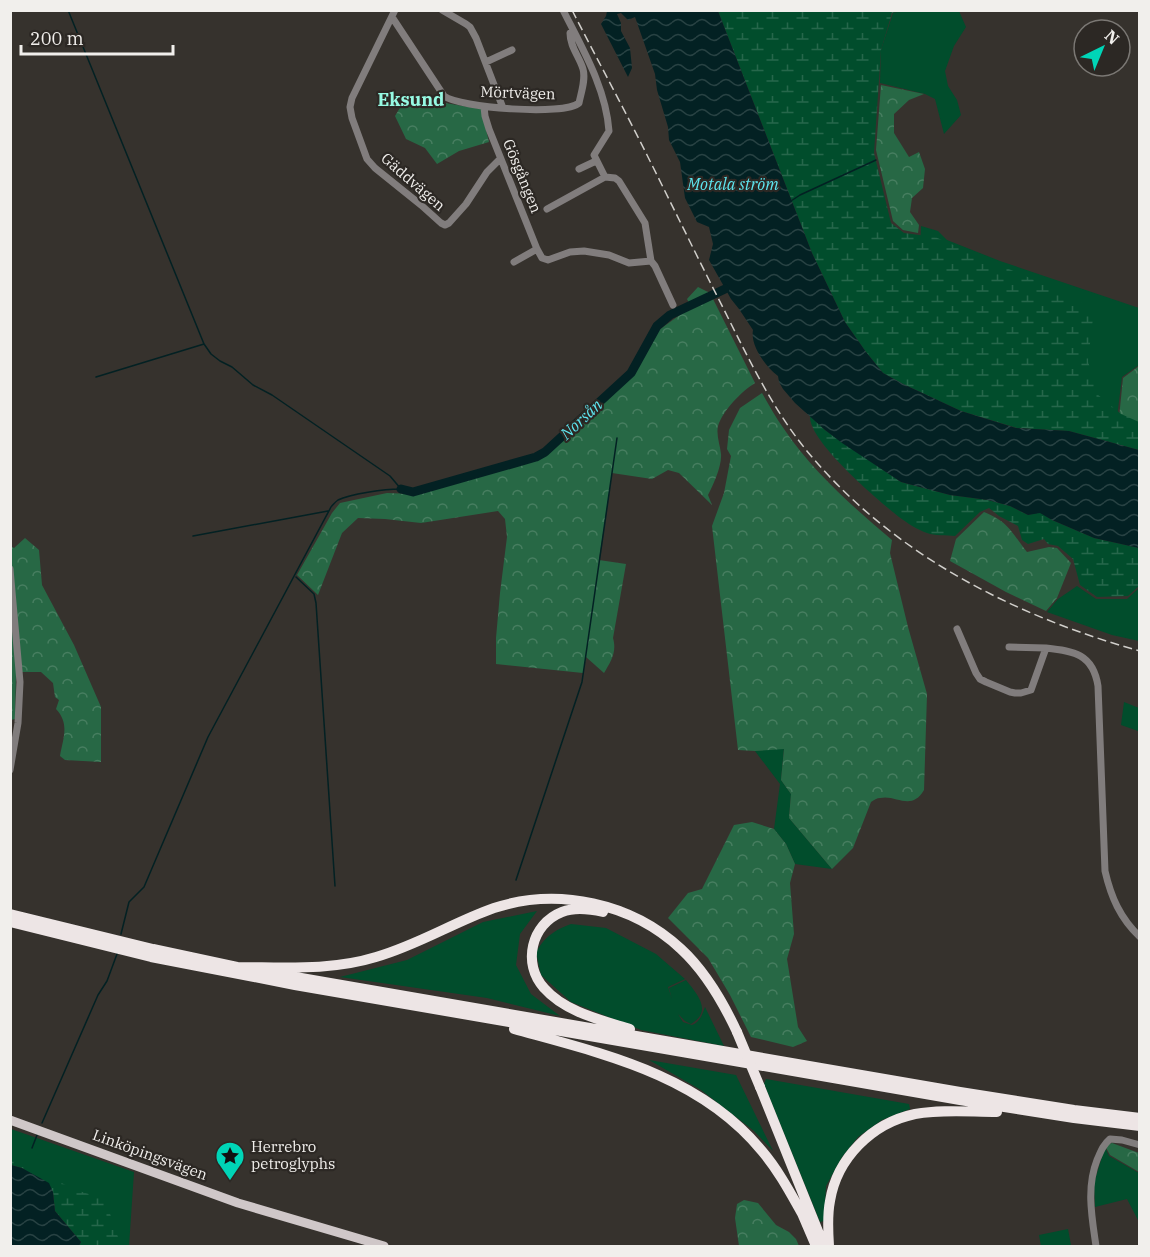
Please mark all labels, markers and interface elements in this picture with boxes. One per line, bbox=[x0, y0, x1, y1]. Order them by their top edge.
scale bar bbox=[21, 18, 172, 56]
north arrow bbox=[1072, 18, 1132, 78]
text: N bbox=[1101, 25, 1124, 49]
text: 200 m bbox=[30, 27, 84, 50]
street label: Mörtvägen bbox=[480, 82, 556, 103]
district label: Eksund bbox=[378, 88, 444, 111]
street label: Gösgången bbox=[499, 136, 546, 216]
street label: Gäddvägen bbox=[377, 149, 450, 215]
water label: Motala ström bbox=[686, 174, 779, 194]
water label: Norsån bbox=[555, 395, 606, 444]
street label: Linköpingsvägen bbox=[90, 1125, 211, 1184]
place label: Herrebro petroglyphs bbox=[251, 1137, 335, 1173]
place icon: Herrebro petroglyphs bbox=[214, 1140, 246, 1182]

